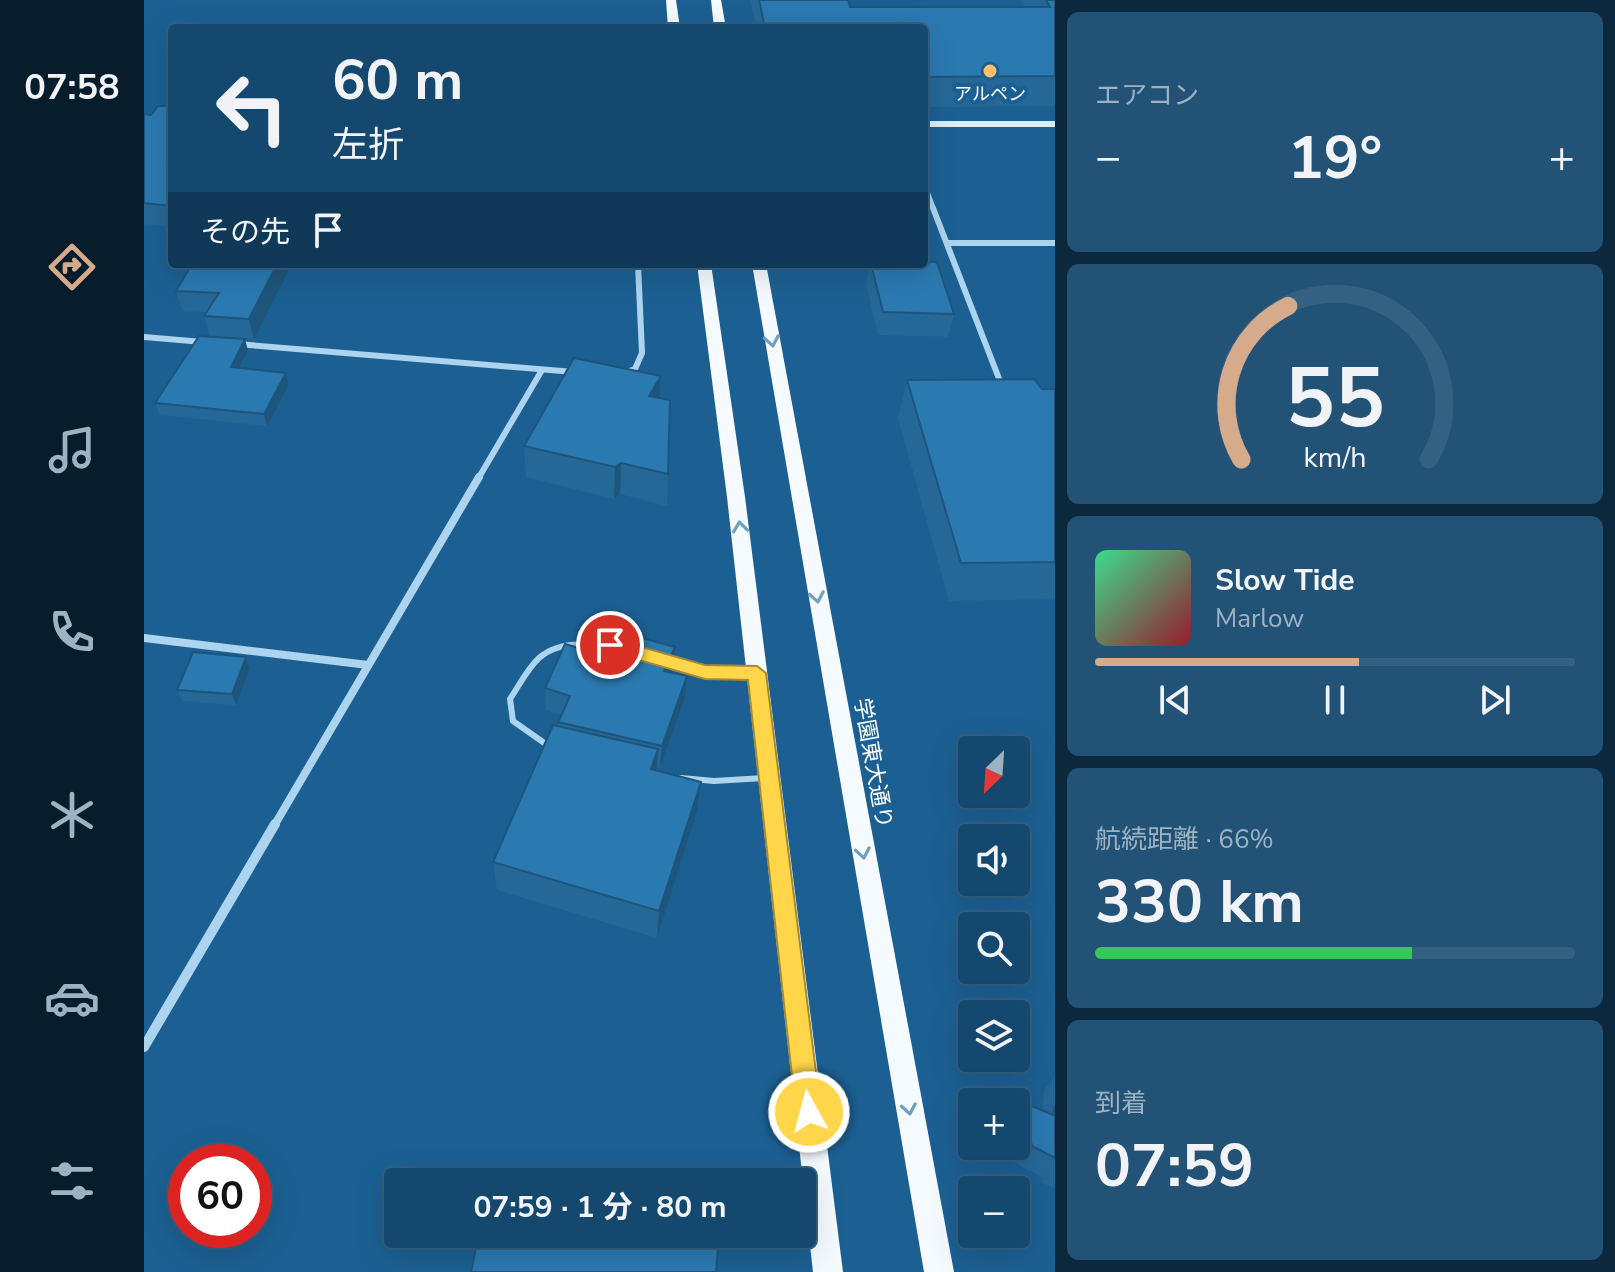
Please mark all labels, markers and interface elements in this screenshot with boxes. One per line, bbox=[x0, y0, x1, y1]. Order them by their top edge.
text: 60 m bbox=[332, 42, 463, 119]
icon: left bbox=[200, 56, 304, 160]
marker: アルペン bbox=[981, 62, 999, 80]
text: 07:58 bbox=[24, 63, 120, 112]
text: エアコン bbox=[1095, 78, 1199, 113]
place label: アルペン bbox=[954, 82, 1026, 106]
text: 19° bbox=[1288, 117, 1382, 199]
text: 左折 bbox=[332, 121, 404, 170]
text: − bbox=[1095, 128, 1121, 188]
text: + bbox=[1549, 128, 1575, 188]
icon: arrive bbox=[306, 208, 350, 252]
text: その先 bbox=[200, 212, 290, 253]
icon: directions bbox=[44, 239, 100, 295]
one-way arrow bbox=[763, 334, 780, 348]
text: 55 bbox=[1285, 342, 1385, 455]
icon: music bbox=[44, 422, 100, 478]
text: km/h bbox=[1304, 438, 1366, 477]
one-way arrow bbox=[731, 520, 748, 533]
text: Slow Tide bbox=[1215, 560, 1355, 601]
one-way arrow bbox=[808, 590, 825, 604]
text: Marlow bbox=[1215, 601, 1304, 636]
icon: phone bbox=[44, 604, 100, 660]
pin bbox=[576, 611, 644, 679]
icon: arrive bbox=[588, 623, 632, 667]
icon: previous bbox=[1153, 678, 1197, 722]
icon: pause bbox=[1313, 678, 1357, 722]
icon: next bbox=[1473, 678, 1517, 722]
street label: 学園東大通り bbox=[847, 696, 899, 831]
north arrow bbox=[958, 736, 1030, 808]
map controls bbox=[958, 736, 1030, 1248]
icon: climate bbox=[44, 787, 100, 843]
text: 航続距離 · 66% bbox=[1095, 822, 1274, 857]
button: sound bbox=[958, 824, 1030, 896]
one-way arrow bbox=[854, 846, 871, 860]
text: 330 km bbox=[1095, 861, 1304, 943]
button: search bbox=[958, 912, 1030, 984]
icon: car bbox=[44, 970, 100, 1026]
button: layers bbox=[958, 1000, 1030, 1072]
position arrow bbox=[767, 1070, 851, 1154]
text: 到着 bbox=[1095, 1086, 1147, 1121]
button: + bbox=[958, 1088, 1030, 1160]
one-way arrow bbox=[900, 1102, 917, 1115]
text: 07:59 bbox=[1095, 1125, 1254, 1207]
speed limit sign: 60 bbox=[168, 1144, 272, 1248]
icon: filters bbox=[44, 1153, 100, 1209]
button: − bbox=[958, 1176, 1030, 1248]
text: 07:59 · 1 分 · 80 m bbox=[473, 1187, 727, 1228]

